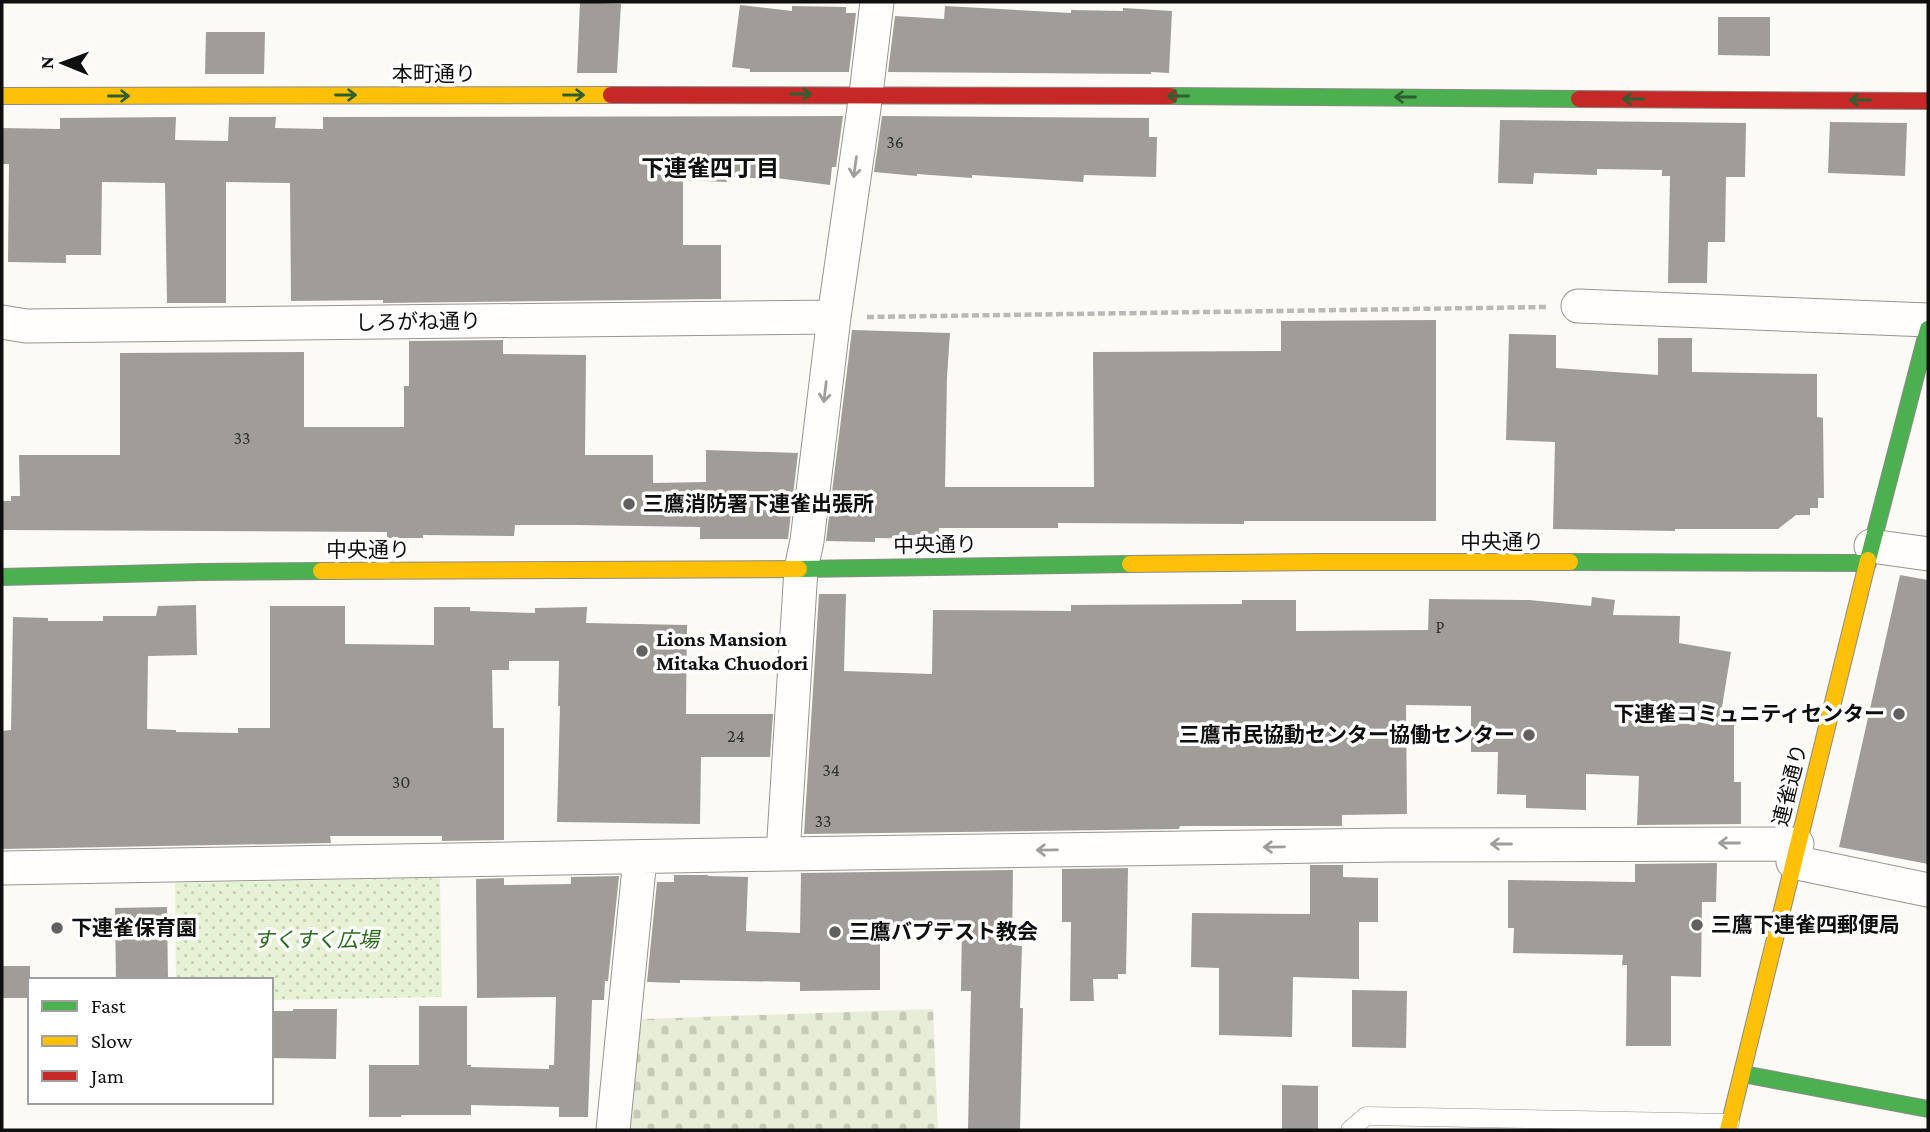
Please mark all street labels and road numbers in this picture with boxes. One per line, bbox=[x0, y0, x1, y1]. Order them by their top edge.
street label: 本町通り bbox=[392, 62, 476, 86]
street label: しろがね通り bbox=[355, 309, 481, 335]
street label: 中央通り bbox=[1460, 530, 1544, 554]
street label: 中央通り bbox=[893, 532, 977, 558]
street label: 中央通り bbox=[326, 538, 410, 562]
street label: 連雀通り bbox=[1768, 741, 1812, 829]

